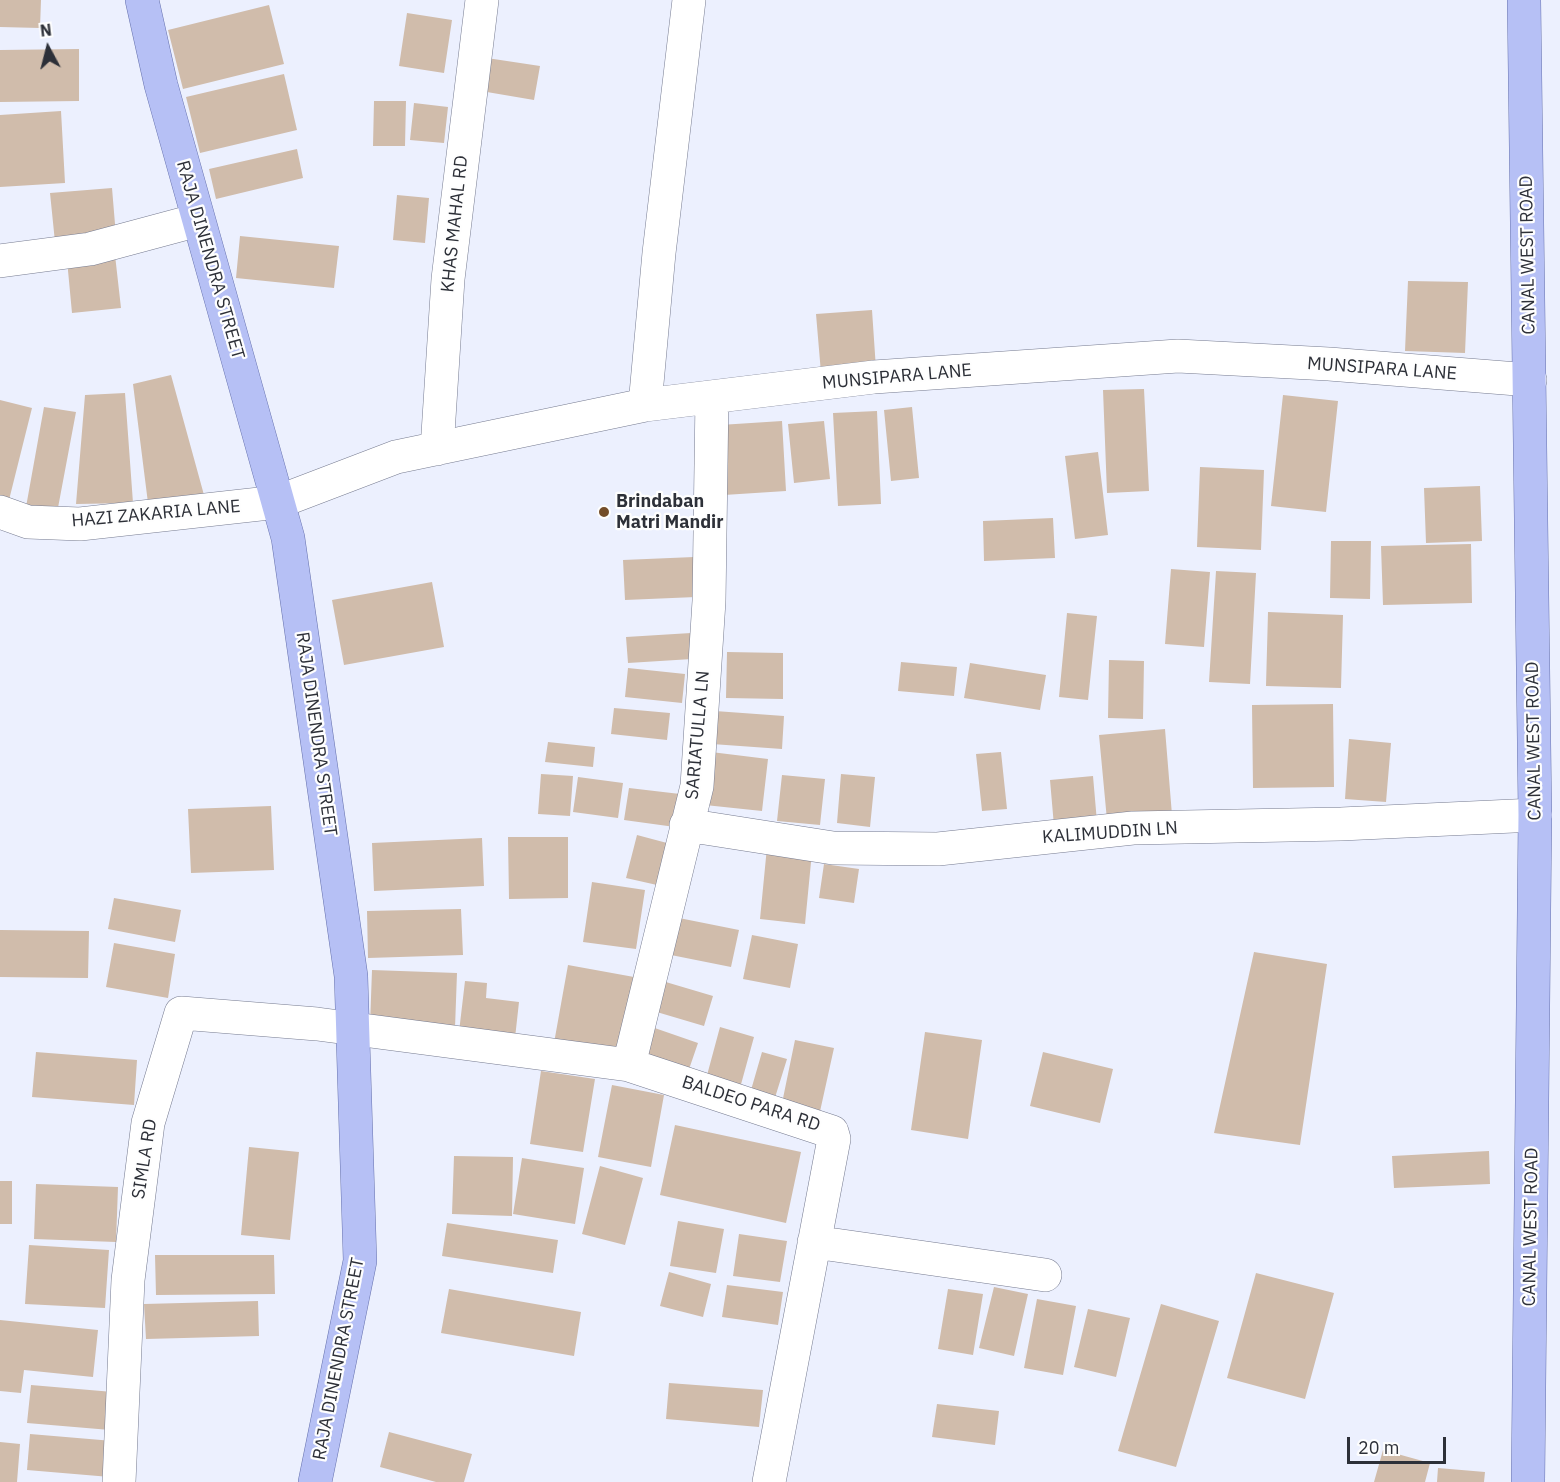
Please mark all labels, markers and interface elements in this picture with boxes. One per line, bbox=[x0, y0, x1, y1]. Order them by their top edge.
north arrow bbox=[18, 18, 78, 78]
text: N bbox=[39, 20, 53, 41]
street label: KHAS MAHAL RD bbox=[437, 154, 473, 294]
street label: RAJA DINENDRA STREET bbox=[171, 158, 249, 362]
street label: CANAL WEST ROAD bbox=[1516, 175, 1540, 335]
street label: MUNSIPARA LANE bbox=[1306, 353, 1458, 385]
street label: MUNSIPARA LANE bbox=[821, 360, 973, 394]
place label: Brindaban Matri Mandir bbox=[616, 491, 724, 534]
street label: HAZI ZAKARIA LANE bbox=[71, 496, 241, 532]
marker: Brindaban Matri Mandir bbox=[597, 505, 611, 519]
street label: RAJA DINENDRA STREET bbox=[291, 631, 341, 837]
street label: CANAL WEST ROAD bbox=[1522, 661, 1546, 821]
street label: SARIATULLA LN bbox=[682, 670, 714, 800]
street label: KALIMUDDIN LN bbox=[1041, 817, 1179, 849]
street label: BALDEO PARA RD bbox=[679, 1071, 823, 1137]
street label: SIMLA RD bbox=[128, 1117, 162, 1201]
street label: CANAL WEST ROAD bbox=[1519, 1147, 1543, 1307]
street label: RAJA DINENDRA STREET bbox=[309, 1256, 369, 1462]
scale bar bbox=[1350, 1425, 1449, 1463]
text: 20 m bbox=[1358, 1436, 1400, 1459]

